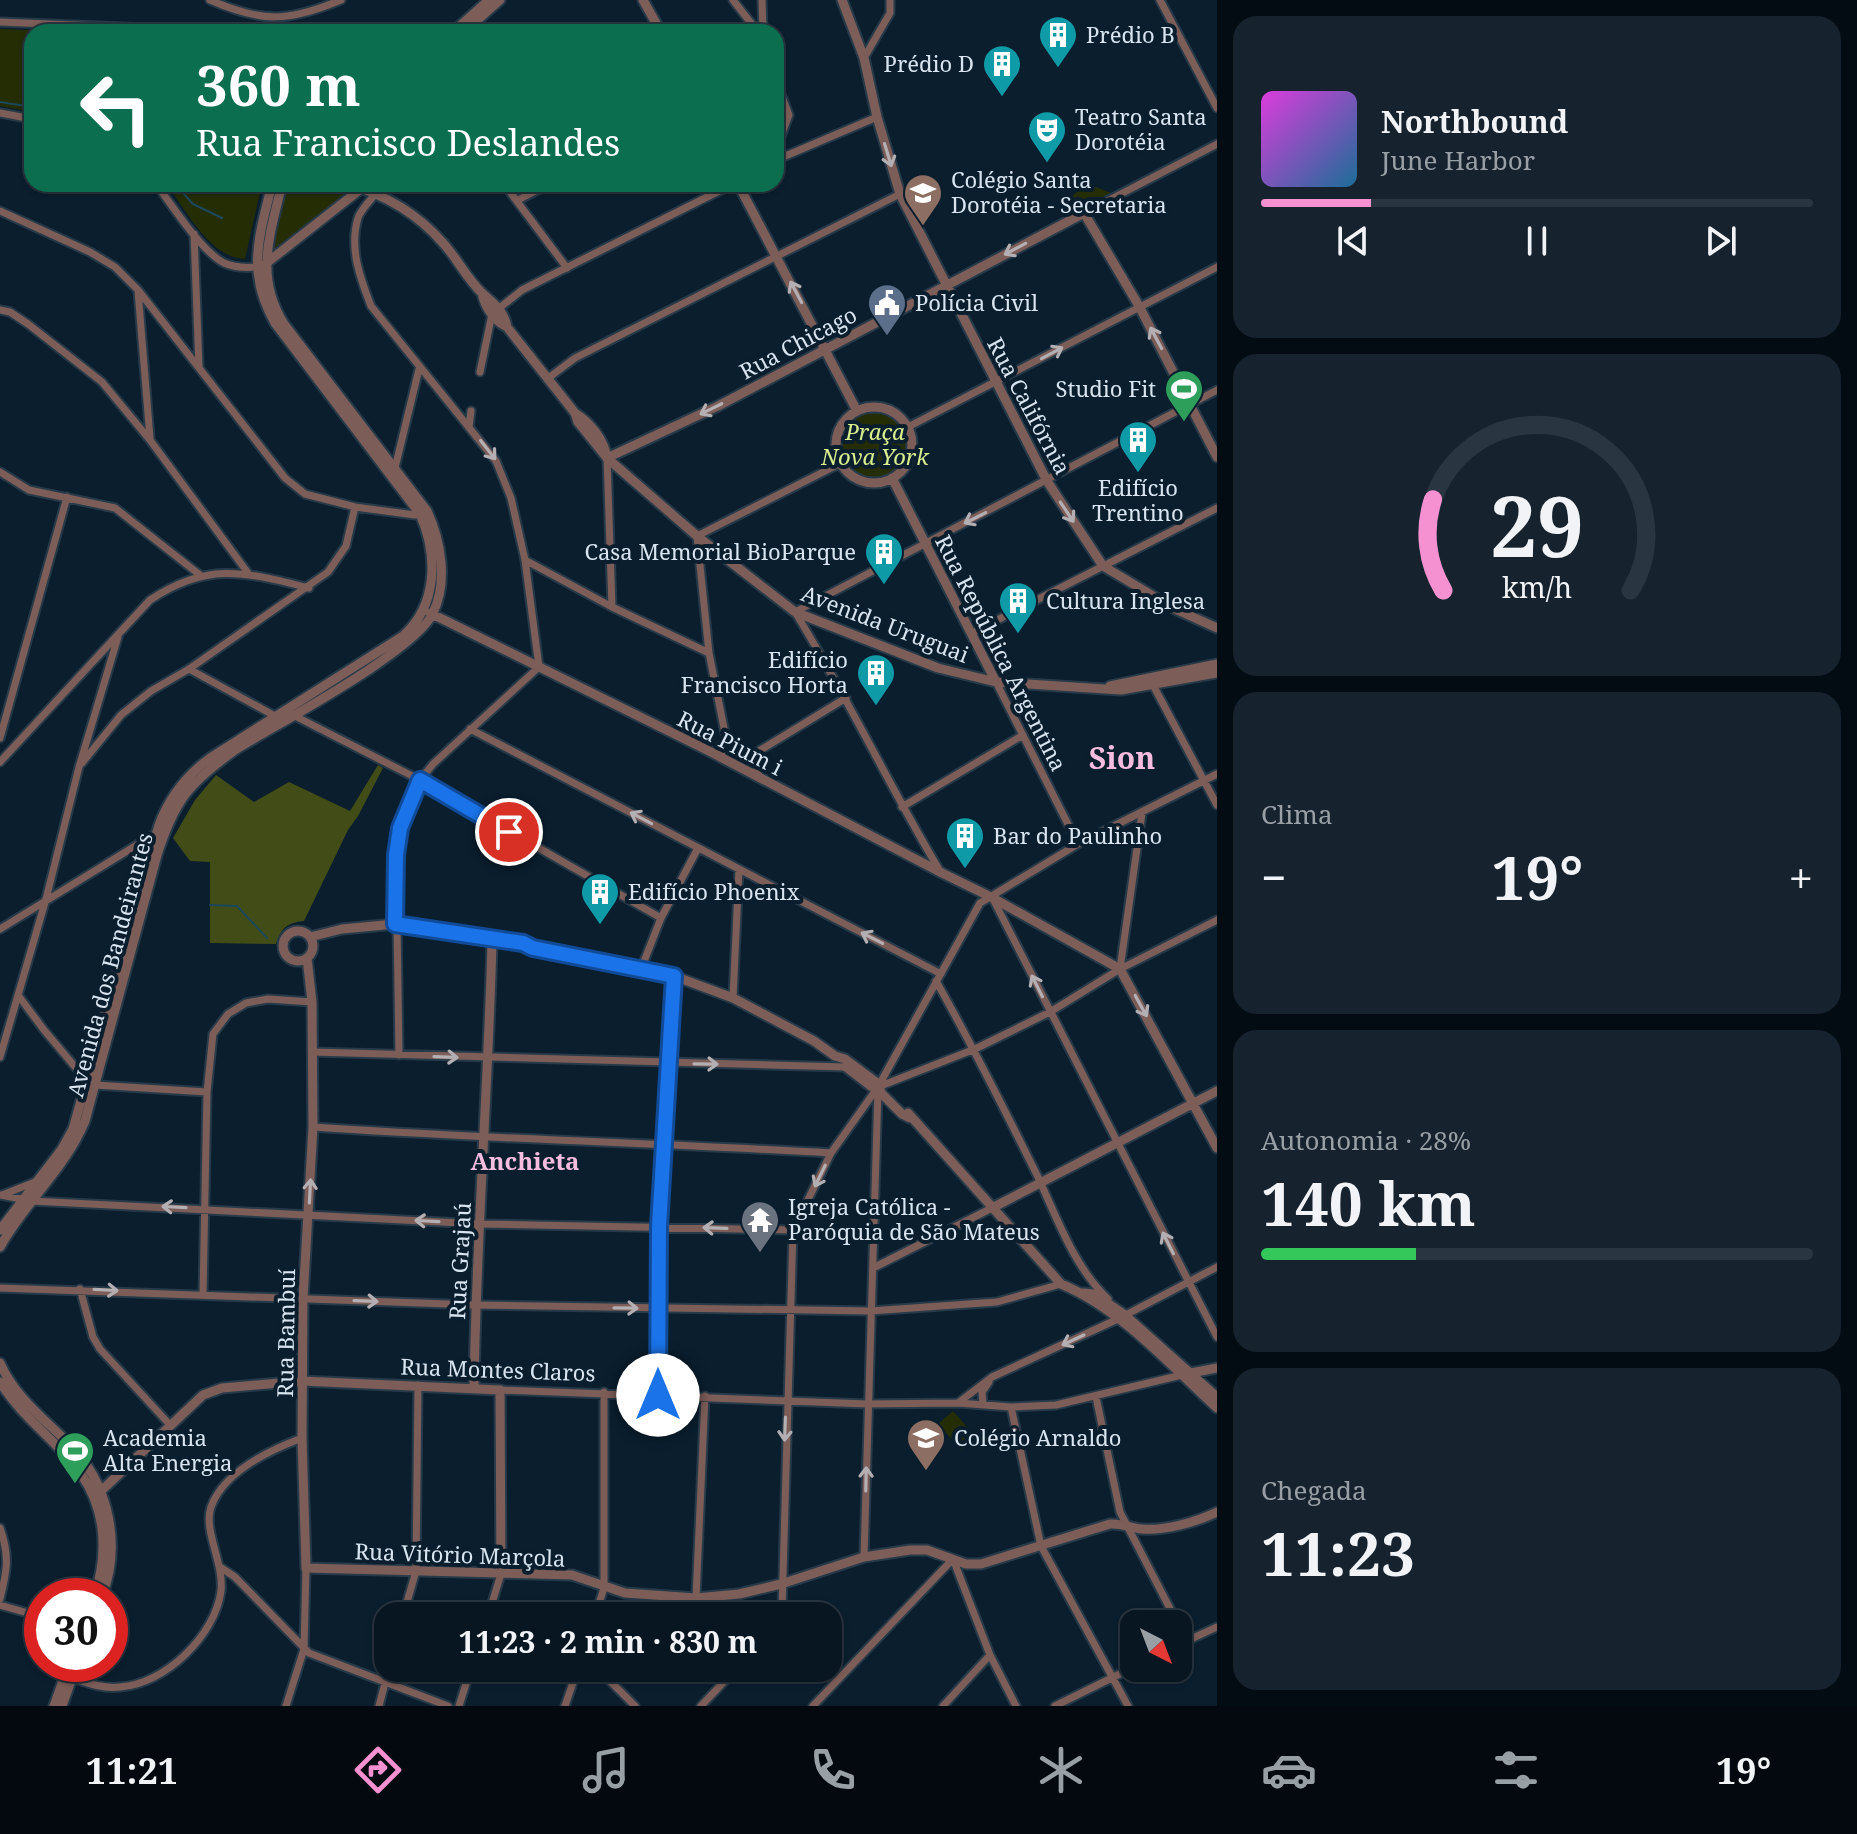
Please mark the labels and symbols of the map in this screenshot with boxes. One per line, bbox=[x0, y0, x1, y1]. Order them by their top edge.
building icon: Prédio B bbox=[1037, 14, 1079, 69]
place label: Prédio B bbox=[1086, 19, 1175, 49]
building icon: Prédio D bbox=[981, 43, 1023, 98]
place label: Prédio D bbox=[884, 48, 974, 78]
place label: Teatro Santa Dorotéia bbox=[1075, 101, 1207, 156]
theatre icon: Teatro Santa Dorotéia bbox=[1026, 109, 1068, 164]
one-way arrow bbox=[882, 142, 896, 167]
place label: Colégio Santa Dorotéia - Secretaria bbox=[951, 164, 1167, 219]
school or university icon: Colégio Santa Dorotéia - Secretaria bbox=[902, 172, 944, 227]
one-way arrow bbox=[1003, 241, 1027, 257]
one-way arrow bbox=[788, 280, 804, 304]
public building icon: Polícia Civil bbox=[866, 282, 908, 337]
place label: Polícia Civil bbox=[915, 287, 1038, 317]
street label: Rua Chicago bbox=[734, 299, 861, 386]
one-way arrow bbox=[1147, 326, 1163, 350]
street label: Rua Califórnia bbox=[981, 332, 1079, 479]
one-way arrow bbox=[1040, 344, 1063, 360]
sports icon: Studio Fit bbox=[1163, 368, 1205, 423]
place label: Studio Fit bbox=[1056, 373, 1156, 403]
one-way arrow bbox=[699, 402, 723, 417]
park label: Praça Nova York bbox=[820, 416, 930, 471]
building icon: Edifício Trentino bbox=[1117, 419, 1159, 474]
one-way arrow bbox=[479, 439, 496, 460]
place label: Edifício Trentino bbox=[1092, 472, 1184, 527]
one-way arrow bbox=[1059, 500, 1075, 523]
one-way arrow bbox=[963, 511, 987, 527]
street label: Rua República Argentina bbox=[929, 529, 1075, 776]
building icon: Casa Memorial BioParque bbox=[863, 531, 905, 586]
place label: Casa Memorial BioParque bbox=[584, 536, 856, 566]
street label: Avenida Uruguai bbox=[797, 577, 973, 669]
building icon: Cultura Inglesa bbox=[997, 580, 1039, 635]
place label: Cultura Inglesa bbox=[1046, 585, 1205, 615]
place label: Edifício Francisco Horta bbox=[681, 644, 848, 699]
building icon: Edifício Francisco Horta bbox=[855, 652, 897, 707]
street label: Rua Pium i bbox=[673, 703, 788, 781]
district label: Sion bbox=[1089, 737, 1155, 778]
pin bbox=[475, 798, 543, 866]
one-way arrow bbox=[630, 810, 654, 826]
building icon: Bar do Paulinho bbox=[944, 815, 986, 870]
place label: Bar do Paulinho bbox=[993, 820, 1162, 850]
street label: Avenida dos Bandeirantes bbox=[59, 829, 159, 1100]
building icon: Edifício Phoenix bbox=[579, 871, 621, 926]
place label: Edifício Phoenix bbox=[628, 876, 800, 906]
one-way arrow bbox=[861, 929, 884, 945]
one-way arrow bbox=[1028, 975, 1044, 999]
one-way arrow bbox=[1133, 994, 1149, 1017]
one-way arrow bbox=[432, 1049, 459, 1064]
one-way arrow bbox=[692, 1057, 719, 1072]
district label: Anchieta bbox=[470, 1144, 580, 1177]
one-way arrow bbox=[812, 1163, 827, 1187]
one-way arrow bbox=[302, 1178, 317, 1205]
place label: Igreja Católica - Paróquia de São Mateus bbox=[788, 1191, 1040, 1246]
one-way arrow bbox=[161, 1199, 188, 1214]
temple icon: Igreja Católica - Paróquia de São Mateus bbox=[739, 1199, 781, 1254]
street label: Rua Grajaú bbox=[441, 1201, 477, 1320]
one-way arrow bbox=[414, 1214, 441, 1229]
one-way arrow bbox=[702, 1221, 729, 1236]
one-way arrow bbox=[1159, 1231, 1175, 1255]
street label: Rua Bambuí bbox=[269, 1268, 301, 1398]
one-way arrow bbox=[92, 1283, 119, 1298]
one-way arrow bbox=[352, 1293, 379, 1308]
one-way arrow bbox=[612, 1300, 639, 1316]
one-way arrow bbox=[1061, 1333, 1085, 1348]
street label: Rua Montes Claros bbox=[400, 1351, 596, 1387]
position arrow bbox=[616, 1353, 700, 1437]
one-way arrow bbox=[778, 1415, 793, 1442]
school or university icon: Colégio Arnaldo bbox=[905, 1417, 947, 1472]
place label: Academia Alta Energia bbox=[103, 1422, 232, 1477]
place label: Colégio Arnaldo bbox=[954, 1422, 1122, 1452]
sports icon: Academia Alta Energia bbox=[54, 1430, 96, 1485]
one-way arrow bbox=[858, 1466, 873, 1493]
street label: Rua Vitório Marçola bbox=[354, 1535, 566, 1573]
speed limit sign: 30 bbox=[24, 1578, 128, 1682]
north arrow bbox=[1120, 1610, 1192, 1682]

